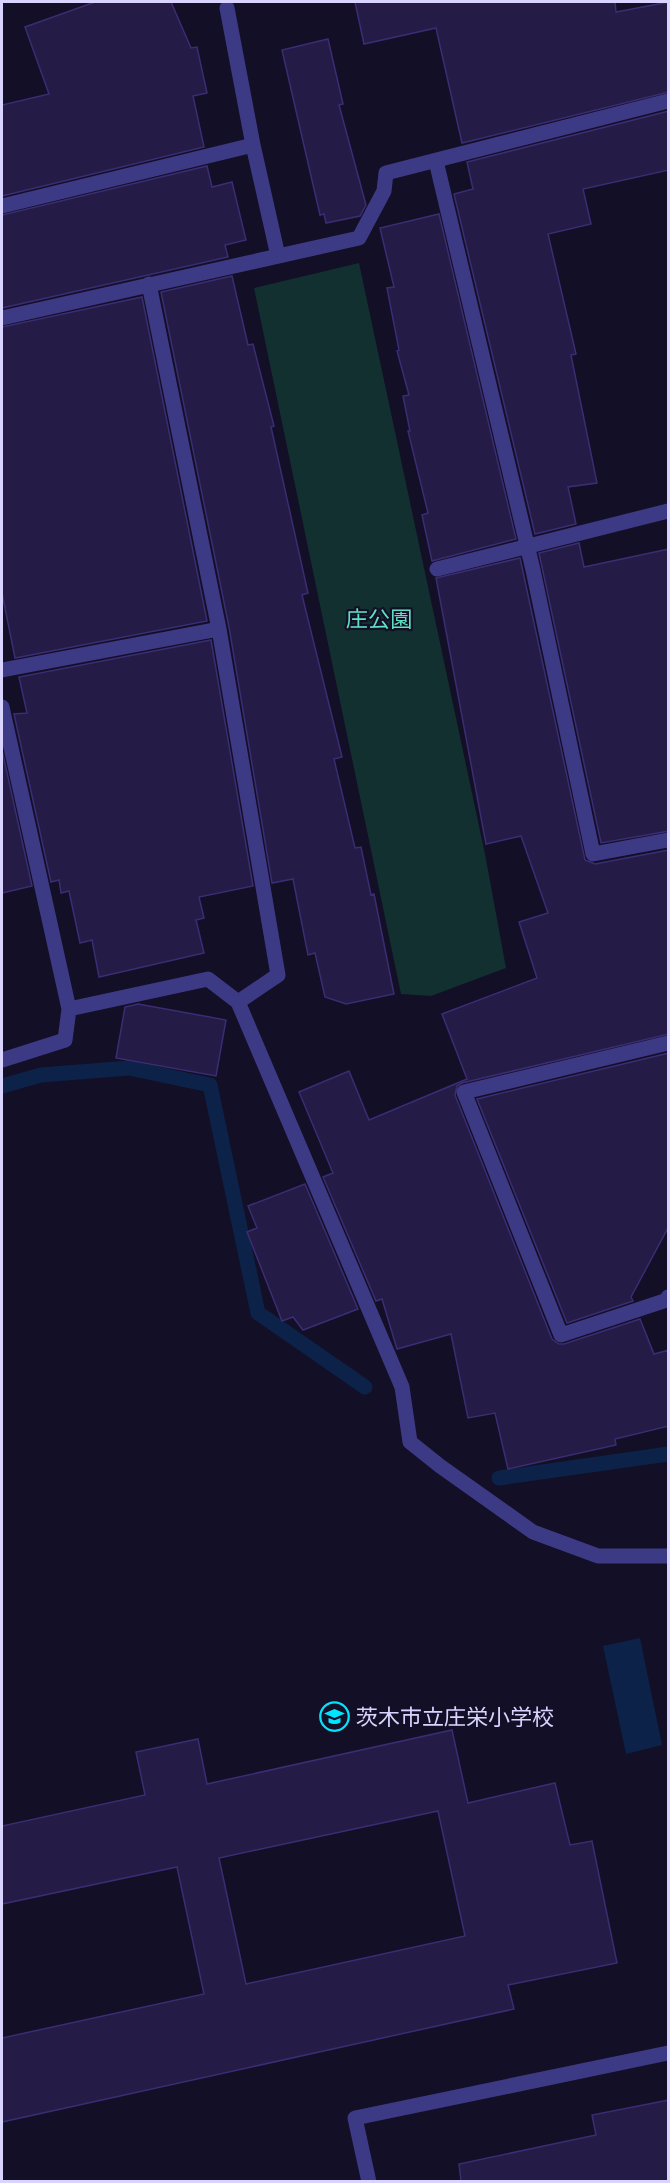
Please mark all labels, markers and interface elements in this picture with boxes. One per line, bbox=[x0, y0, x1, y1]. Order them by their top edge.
park label: 庄公園 bbox=[346, 605, 412, 633]
school or university icon: 茨木市立庄栄小学校 bbox=[319, 1701, 351, 1733]
place label: 茨木市立庄栄小学校 bbox=[356, 1703, 554, 1731]

